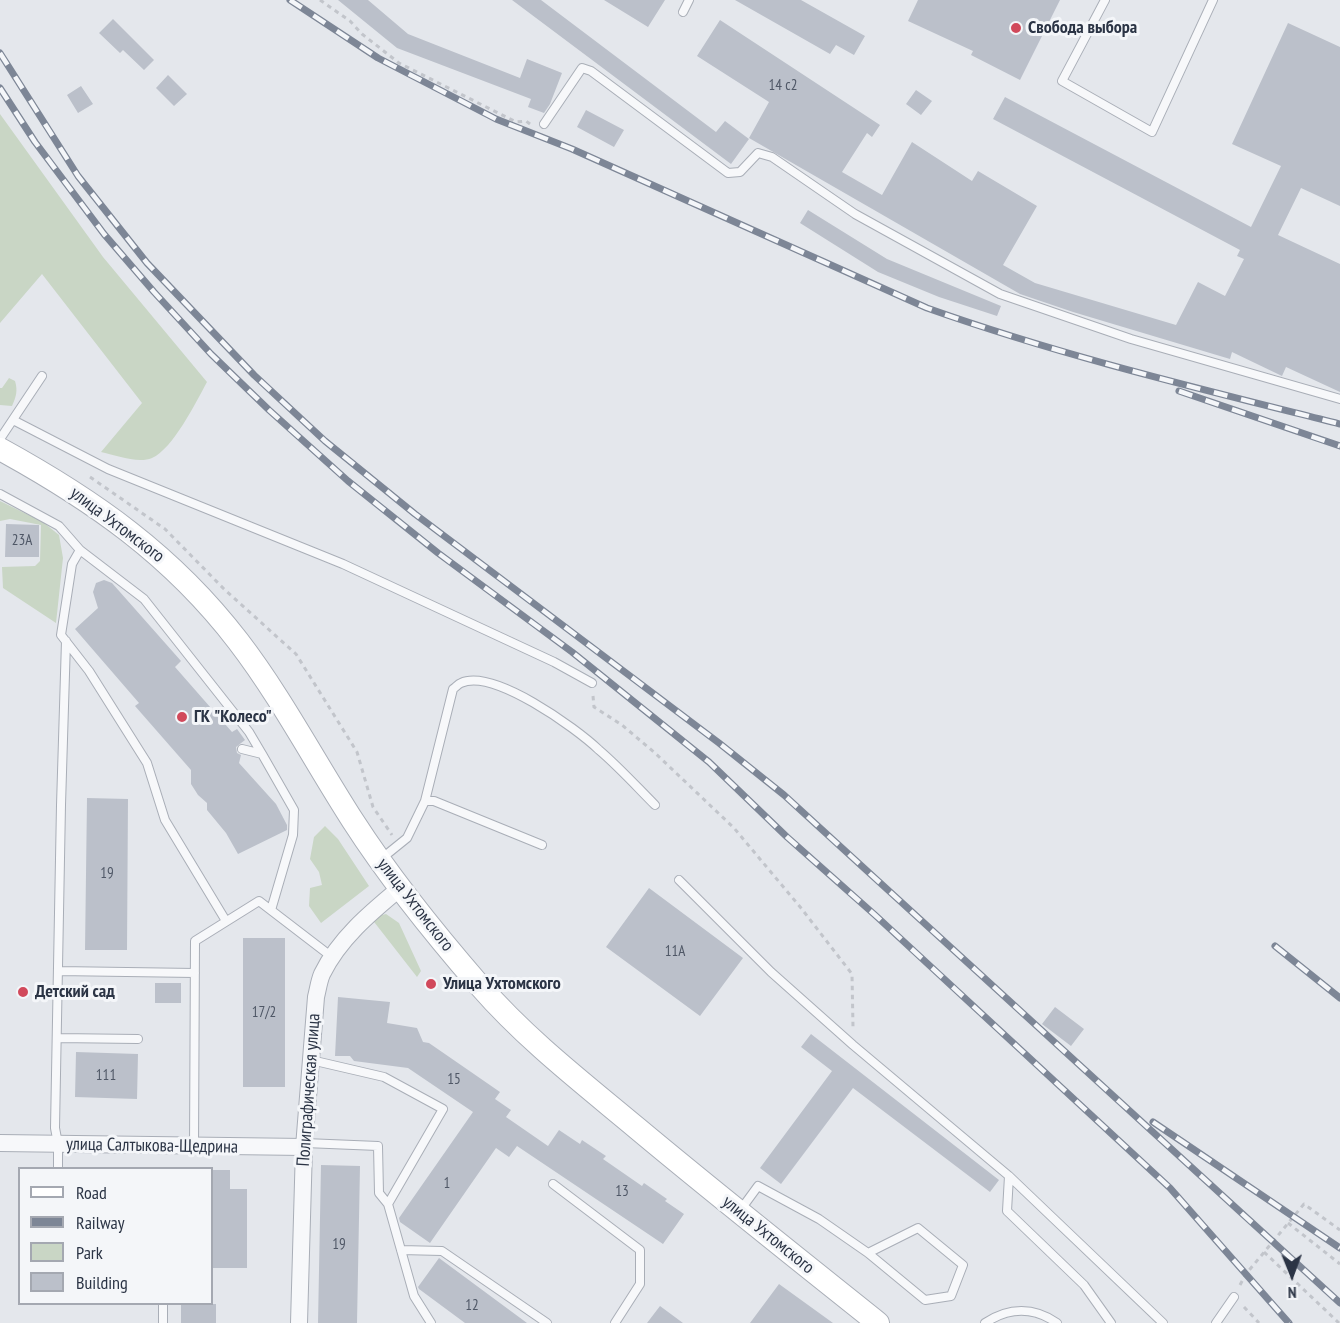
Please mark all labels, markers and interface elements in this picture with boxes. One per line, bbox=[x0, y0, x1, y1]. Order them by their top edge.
place label: Свобода выбора bbox=[1028, 17, 1137, 39]
marker: Свобода выбора bbox=[1009, 21, 1023, 35]
house number: 14 с2 bbox=[769, 77, 797, 95]
street label: улица Ухтомского bbox=[66, 483, 168, 567]
house number: 23А bbox=[12, 532, 32, 550]
place label: ГК "Колесо" bbox=[194, 706, 272, 728]
marker: ГК "Колесо" bbox=[175, 710, 189, 724]
street label: улица Ухтомского bbox=[372, 854, 458, 956]
house number: 19 bbox=[100, 865, 114, 883]
house number: 11А bbox=[665, 943, 685, 961]
place label: Улица Ухтомского bbox=[443, 973, 561, 995]
marker: Улица Ухтомского bbox=[424, 977, 438, 991]
place label: Детский сад bbox=[35, 981, 115, 1003]
marker: Детский сад bbox=[16, 985, 30, 999]
house number: 17/2 bbox=[252, 1004, 276, 1022]
street label: Полиграфическая улица bbox=[293, 1013, 325, 1167]
house number: 111 bbox=[96, 1067, 116, 1085]
house number: 15 bbox=[447, 1071, 461, 1089]
street label: улица Салтыкова-Щедрина bbox=[66, 1134, 238, 1158]
legend bbox=[18, 1167, 213, 1305]
house number: 1 bbox=[444, 1175, 450, 1193]
text: Road bbox=[76, 1181, 107, 1204]
house number: 13 bbox=[615, 1183, 629, 1201]
street label: улица Ухтомского bbox=[718, 1191, 818, 1279]
text: Railway bbox=[76, 1211, 125, 1234]
house number: 19 bbox=[332, 1236, 346, 1254]
text: Park bbox=[76, 1241, 103, 1264]
north arrow bbox=[1262, 1245, 1322, 1305]
text: Building bbox=[76, 1271, 128, 1294]
text: N bbox=[1288, 1283, 1297, 1303]
house number: 12 bbox=[465, 1297, 479, 1315]

